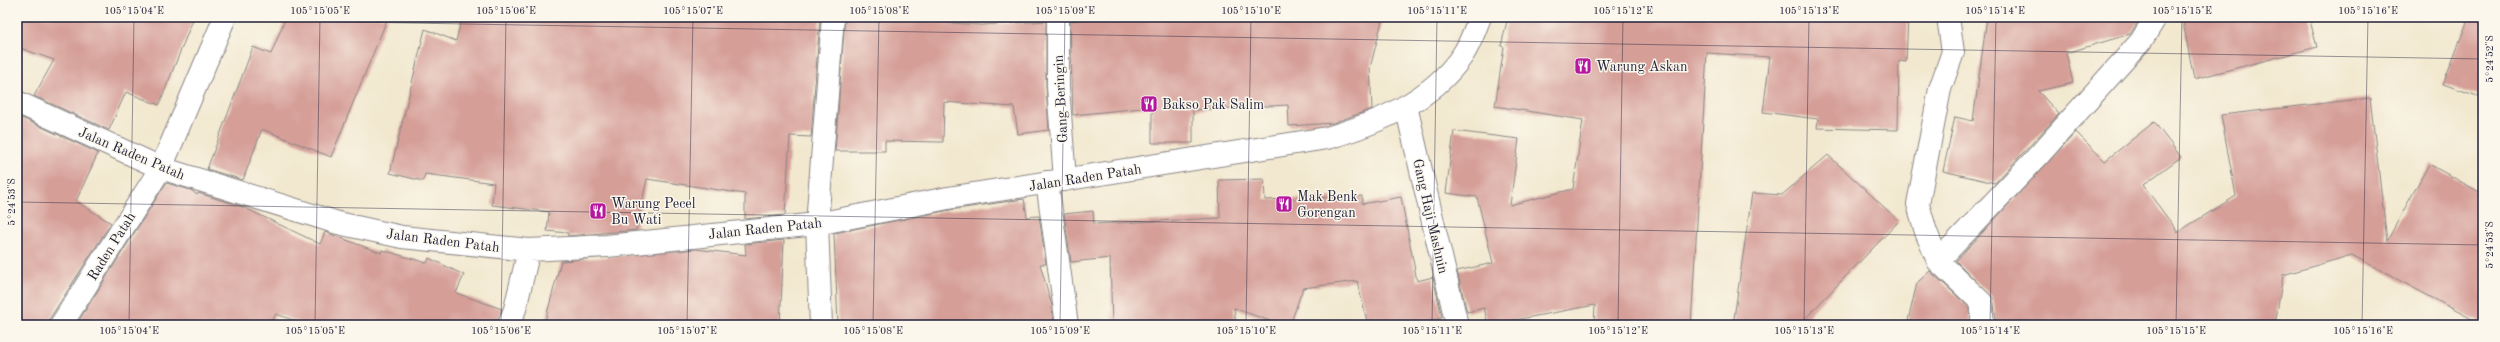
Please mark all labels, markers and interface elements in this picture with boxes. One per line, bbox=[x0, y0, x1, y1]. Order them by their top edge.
text: 105°15'04"E bbox=[104, 6, 164, 16]
text: 105°15'05"E bbox=[290, 6, 350, 16]
text: 105°15'06"E bbox=[476, 6, 536, 16]
text: 105°15'07"E bbox=[663, 6, 723, 16]
text: 105°15'08"E bbox=[849, 6, 909, 16]
text: 105°15'09"E bbox=[1035, 6, 1095, 16]
text: 105°15'10"E bbox=[1221, 6, 1281, 16]
text: 105°15'11"E bbox=[1407, 6, 1467, 16]
text: 105°15'12"E bbox=[1593, 6, 1653, 16]
text: 105°15'13"E bbox=[1779, 6, 1839, 16]
text: 105°15'14"E bbox=[1965, 6, 2025, 16]
text: 105°15'15"E bbox=[2152, 6, 2212, 16]
text: 105°15'16"E bbox=[2338, 6, 2398, 16]
text: 5°24'52"S bbox=[2485, 35, 2495, 83]
street label: Gang Beringin bbox=[1052, 54, 1070, 143]
restaurant icon: Warung Askan bbox=[1573, 56, 1593, 76]
place label: Warung Askan bbox=[1596, 60, 1688, 74]
restaurant icon: Bakso Pak Salim bbox=[1139, 94, 1159, 114]
place label: Bakso Pak Salim bbox=[1162, 98, 1264, 112]
street label: Jalan Raden Patah bbox=[76, 125, 187, 183]
street label: Gang Haji Mashnin bbox=[1410, 157, 1450, 275]
street label: Jalan Raden Patah bbox=[1028, 162, 1143, 194]
text: 5°24'53"S bbox=[7, 178, 17, 226]
place label: Mak Benk Gorengan bbox=[1297, 190, 1358, 220]
restaurant icon: Mak Benk Gorengan bbox=[1274, 194, 1294, 214]
place label: Warung Pecel Bu Wati bbox=[611, 197, 696, 227]
restaurant icon: Warung Pecel Bu Wati bbox=[588, 201, 608, 221]
street label: Raden Patah bbox=[85, 210, 139, 283]
street label: Jalan Raden Patah bbox=[708, 216, 823, 242]
text: 5°24'53"S bbox=[2485, 221, 2495, 269]
street label: Jalan Raden Patah bbox=[385, 227, 501, 255]
text: 105°15'04"E bbox=[99, 326, 159, 336]
text: 105°15'05"E bbox=[285, 326, 345, 336]
text: 105°15'06"E bbox=[471, 326, 531, 336]
text: 105°15'07"E bbox=[657, 326, 717, 336]
text: 105°15'08"E bbox=[843, 326, 903, 336]
text: 105°15'09"E bbox=[1030, 326, 1090, 336]
text: 105°15'10"E bbox=[1216, 326, 1276, 336]
text: 105°15'11"E bbox=[1402, 326, 1462, 336]
text: 105°15'12"E bbox=[1588, 326, 1648, 336]
text: 105°15'13"E bbox=[1774, 326, 1834, 336]
text: 105°15'14"E bbox=[1960, 326, 2020, 336]
text: 105°15'15"E bbox=[2146, 326, 2206, 336]
text: 105°15'16"E bbox=[2333, 326, 2393, 336]

